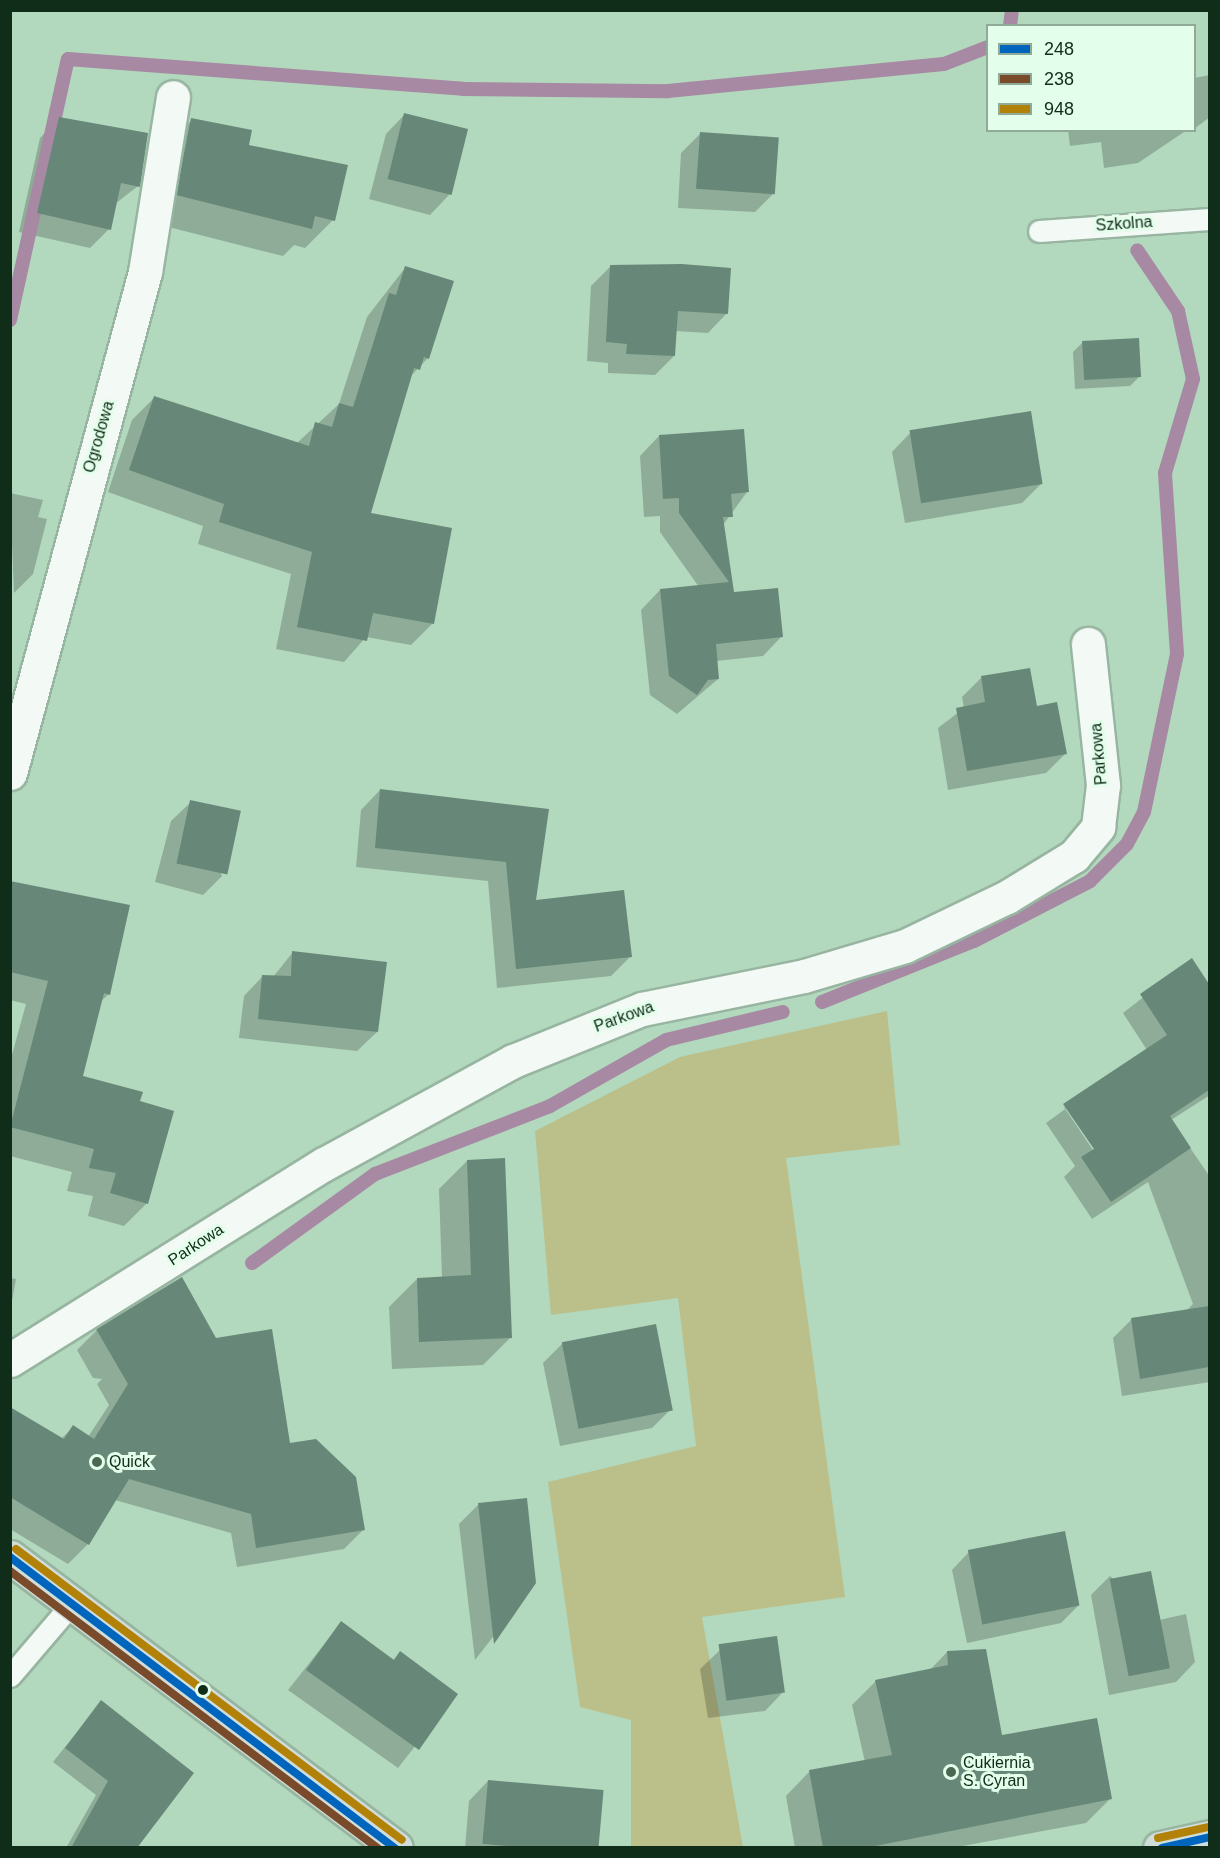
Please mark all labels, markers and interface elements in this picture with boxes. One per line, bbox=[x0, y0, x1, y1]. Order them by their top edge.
legend bbox=[986, 24, 1196, 132]
text: 248 bbox=[1044, 39, 1074, 59]
text: 238 bbox=[1044, 69, 1074, 89]
text: 948 bbox=[1044, 99, 1074, 119]
street label: Szkolna bbox=[1095, 212, 1153, 236]
street label: Ogrodowa bbox=[80, 399, 118, 475]
street label: Parkowa bbox=[1087, 722, 1111, 786]
street label: Parkowa bbox=[591, 997, 657, 1037]
street label: Parkowa bbox=[165, 1220, 227, 1270]
place label: Quick bbox=[109, 1452, 150, 1472]
marker: Quick bbox=[90, 1455, 104, 1469]
unlabelled marker bbox=[197, 1684, 209, 1696]
place label: Cukiernia S. Cyran bbox=[963, 1753, 1031, 1791]
marker: Cukiernia S. Cyran bbox=[944, 1765, 958, 1779]

